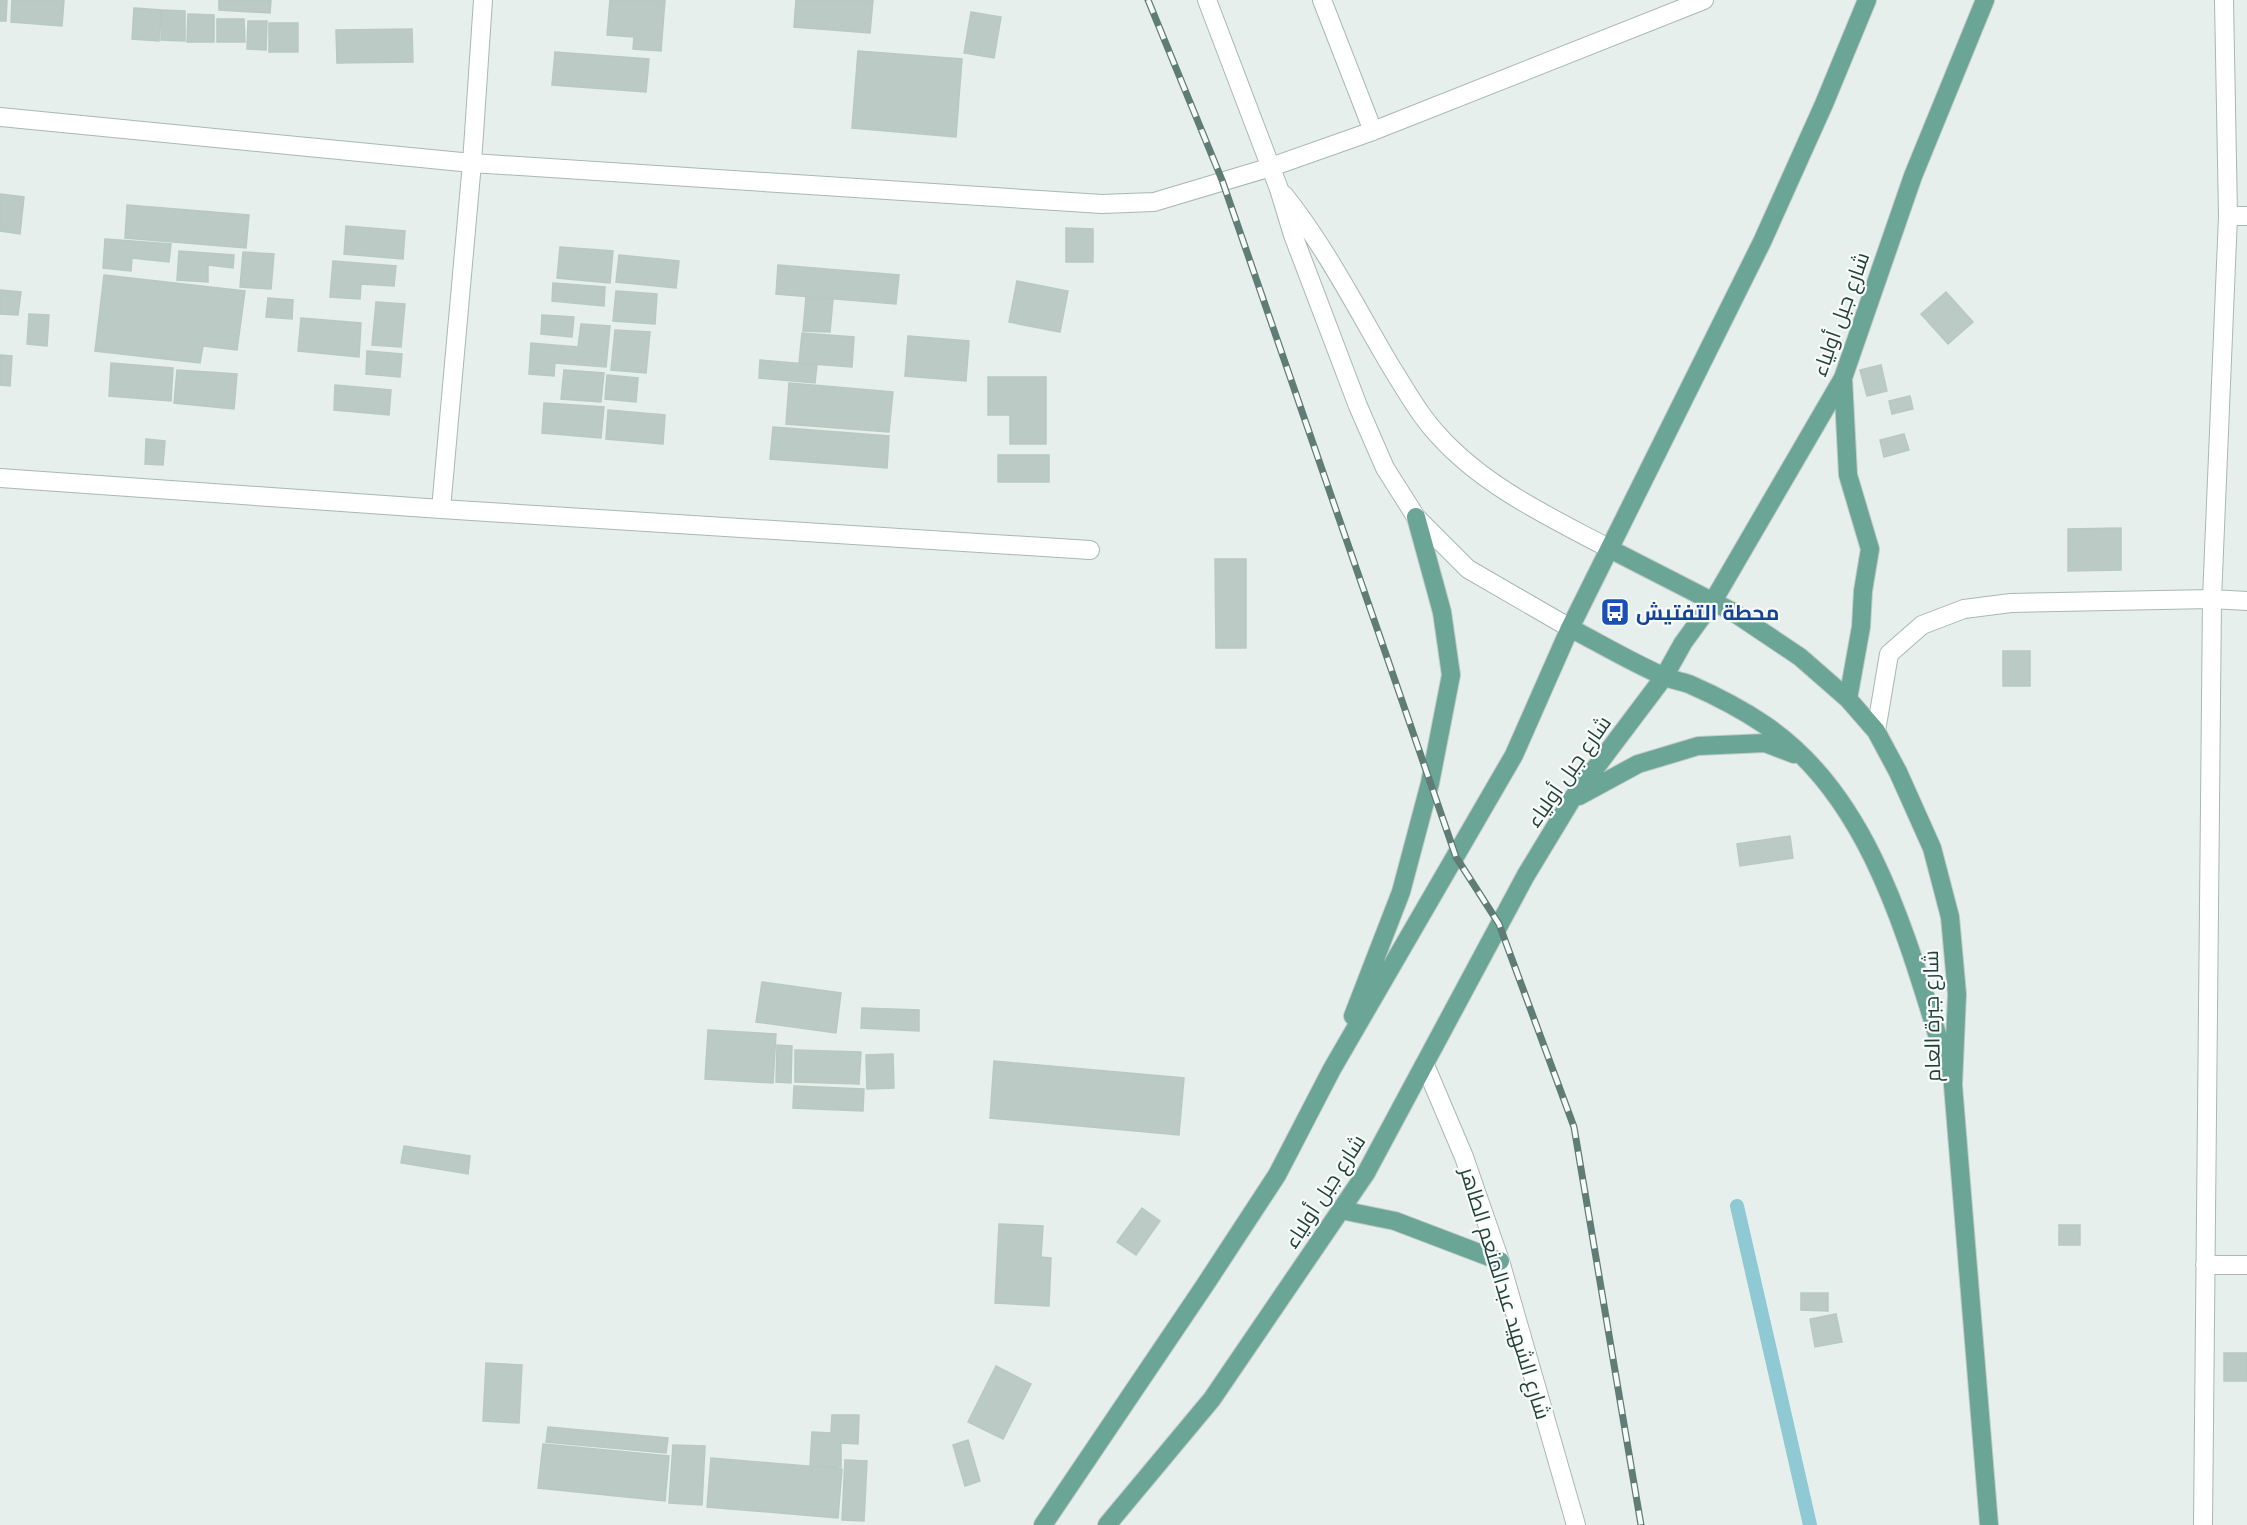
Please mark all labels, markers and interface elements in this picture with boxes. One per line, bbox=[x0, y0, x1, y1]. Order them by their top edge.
street label: شارع جبل أولياء bbox=[1805, 248, 1876, 380]
bus stop icon: محطة التفتيش bbox=[1599, 596, 1631, 628]
place label: محطة التفتيش bbox=[1636, 599, 1779, 625]
street label: شارع جبل أولياء bbox=[1520, 710, 1618, 833]
street label: شارع جبرة العام bbox=[1917, 950, 1947, 1082]
street label: شارع جبل أولياء bbox=[1278, 1129, 1372, 1254]
street label: شارع الشهيد عبدالمنعم الطاهر bbox=[1453, 1163, 1557, 1423]

